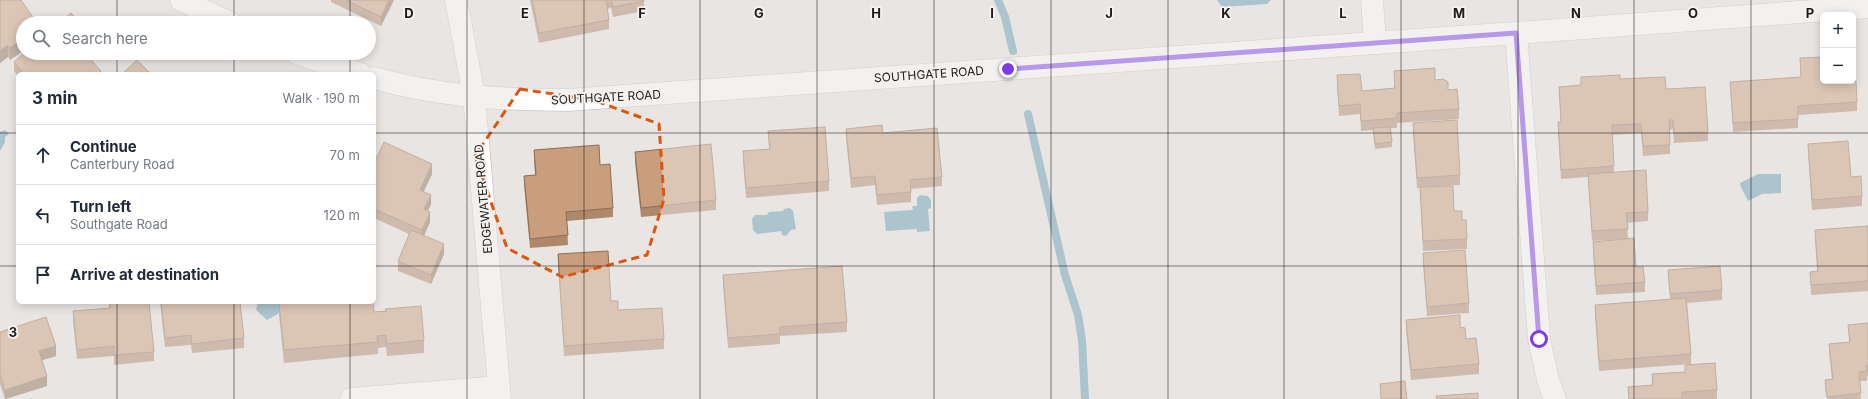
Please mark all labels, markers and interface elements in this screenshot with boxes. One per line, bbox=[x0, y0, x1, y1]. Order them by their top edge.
text: D bbox=[404, 5, 414, 21]
text: E bbox=[521, 5, 529, 21]
text: F bbox=[638, 5, 646, 21]
text: G bbox=[754, 5, 764, 21]
text: H bbox=[871, 5, 881, 21]
text: I bbox=[990, 5, 994, 21]
text: J bbox=[1105, 5, 1113, 21]
text: K bbox=[1221, 5, 1231, 21]
text: L bbox=[1339, 5, 1347, 21]
text: M bbox=[1453, 5, 1465, 21]
text: N bbox=[1571, 5, 1581, 21]
text: O bbox=[1688, 5, 1698, 21]
text: P bbox=[1806, 5, 1814, 21]
map controls bbox=[1820, 12, 1856, 84]
button: + bbox=[1820, 12, 1856, 48]
search box bbox=[16, 16, 376, 60]
icon: search bbox=[30, 27, 52, 49]
text: Search here bbox=[62, 29, 148, 48]
button: − bbox=[1820, 48, 1856, 84]
route end bbox=[999, 60, 1017, 78]
street label: SOUTHGATE ROAD bbox=[874, 63, 984, 85]
street label: SOUTHGATE ROAD bbox=[551, 87, 661, 107]
text: 3 min bbox=[32, 88, 78, 108]
text: Walk · 190 m bbox=[283, 90, 360, 106]
text: Continue bbox=[70, 137, 137, 156]
icon: ahead bbox=[32, 144, 54, 166]
street label: EDGEWATER ROAD bbox=[471, 144, 495, 254]
text: 70 m bbox=[330, 147, 360, 163]
text: Canterbury Road bbox=[70, 156, 174, 172]
text: Turn left bbox=[70, 197, 131, 216]
icon: left bbox=[32, 204, 54, 226]
text: 120 m bbox=[324, 207, 360, 223]
text: Southgate Road bbox=[70, 216, 168, 232]
icon: arrive bbox=[32, 264, 54, 286]
text: Arrive at destination bbox=[70, 265, 219, 284]
text: 3 bbox=[9, 324, 17, 340]
route start bbox=[1530, 330, 1548, 348]

